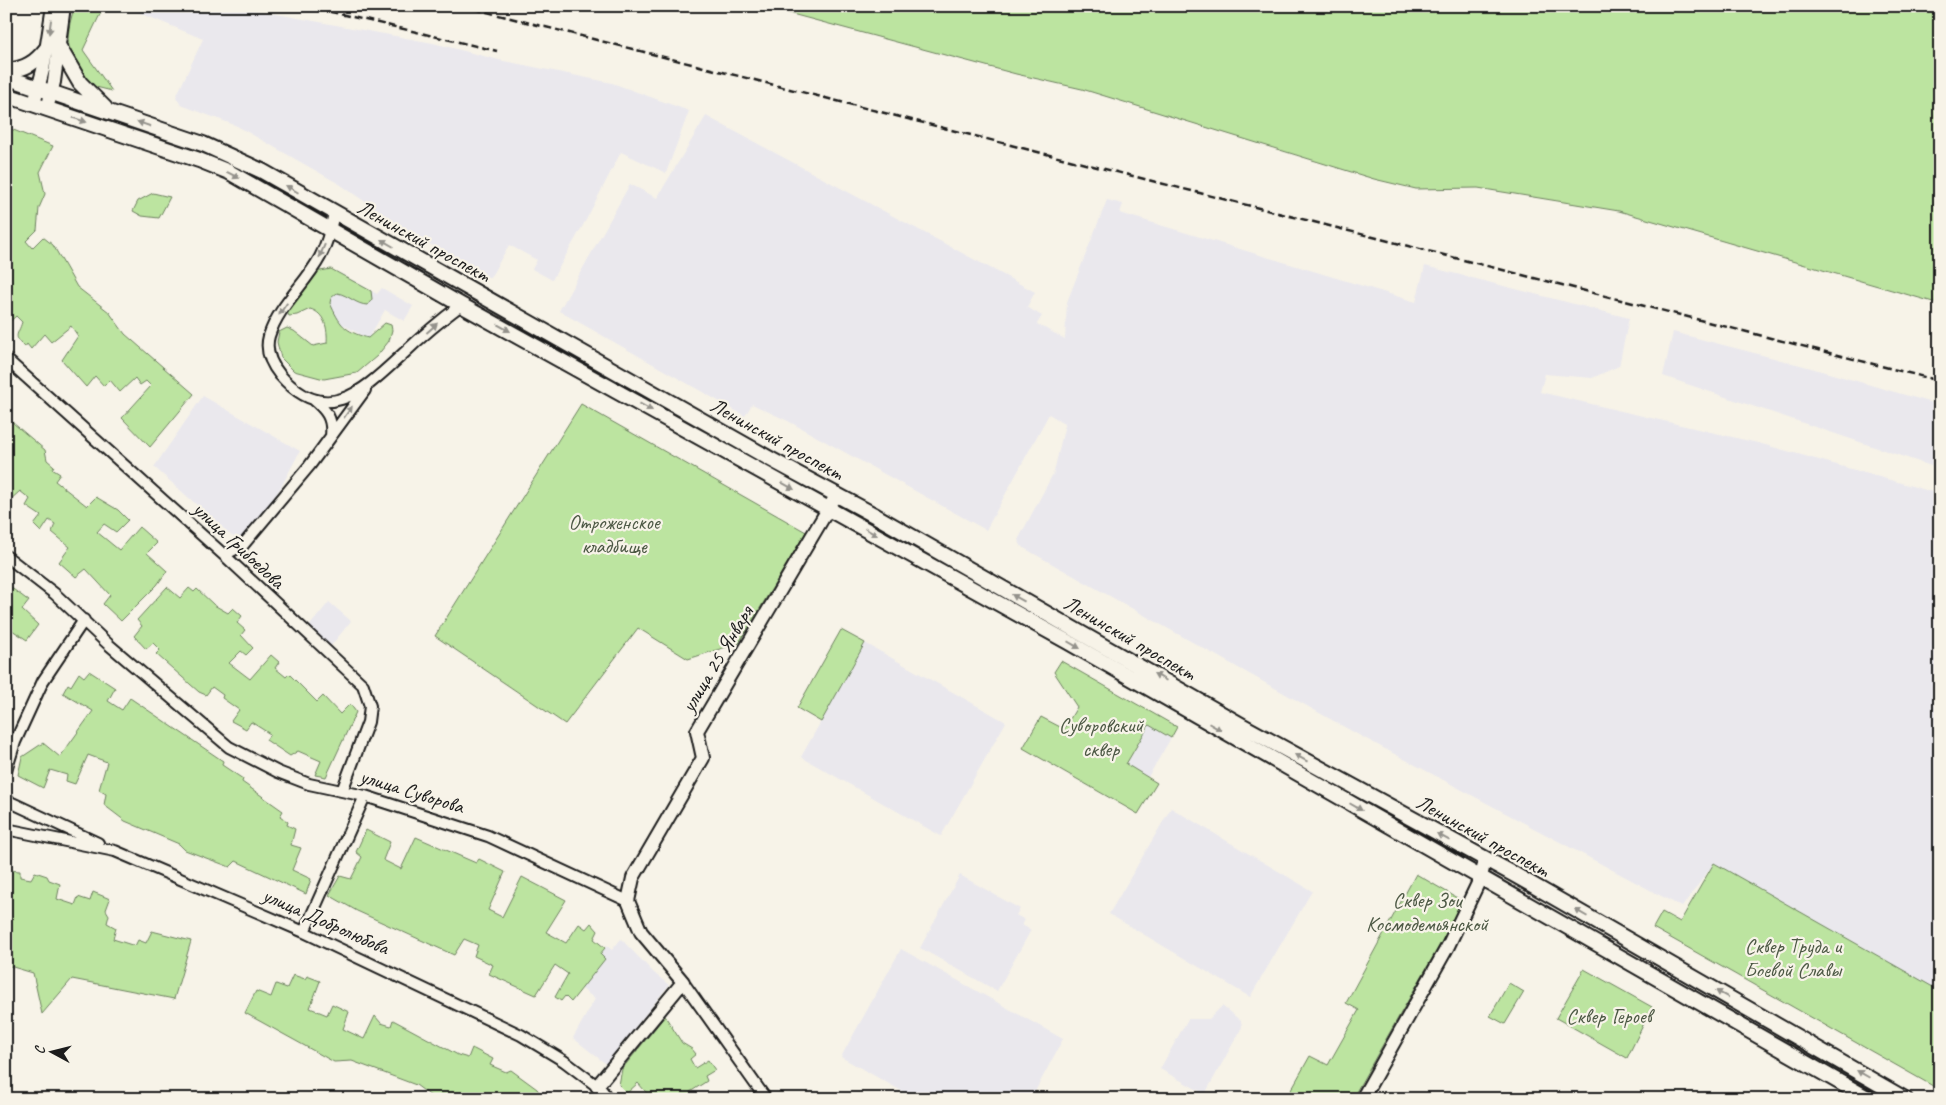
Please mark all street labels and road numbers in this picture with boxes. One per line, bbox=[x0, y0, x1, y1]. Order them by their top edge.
street label: Ленинский проспект bbox=[353, 194, 496, 289]
street label: Ленинский проспект bbox=[706, 392, 849, 487]
street label: улица Грибоедова bbox=[186, 495, 292, 595]
street label: Ленинский проспект bbox=[1059, 590, 1202, 687]
street label: улица 25 Января bbox=[674, 600, 760, 719]
street label: улица Суворова bbox=[355, 762, 469, 820]
street label: Ленинский проспект bbox=[1412, 789, 1555, 884]
street label: улица Добролюбова bbox=[257, 881, 394, 961]

